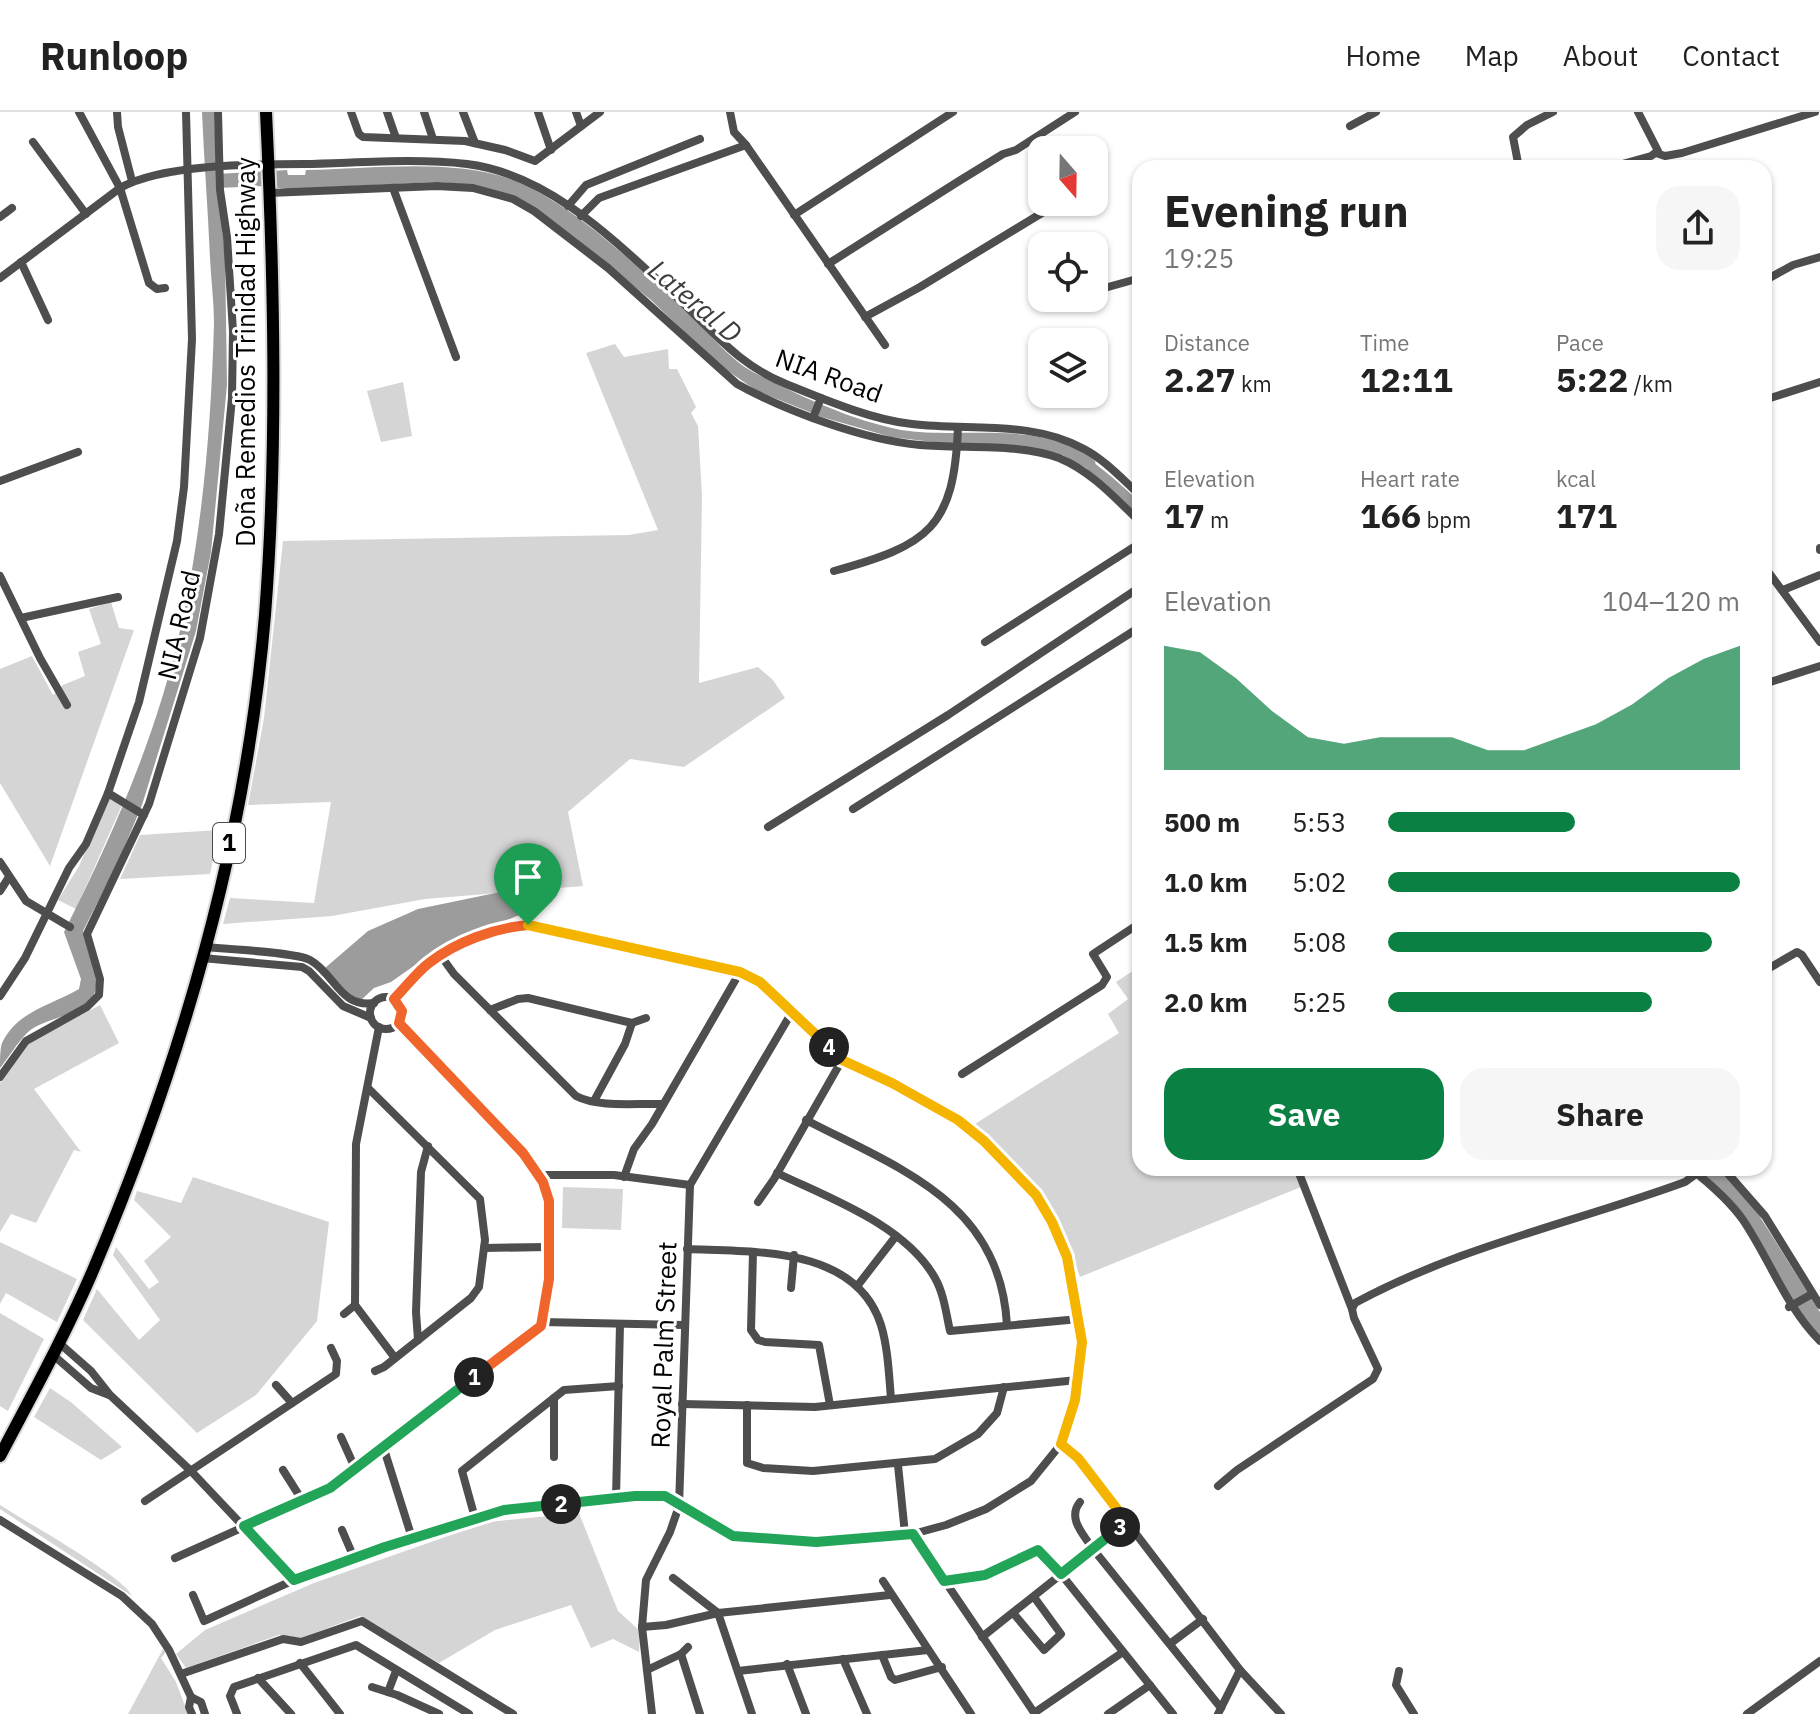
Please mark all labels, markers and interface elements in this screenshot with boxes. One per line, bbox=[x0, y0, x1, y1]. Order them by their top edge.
text: Runloop bbox=[40, 31, 188, 80]
text: Home bbox=[1345, 37, 1421, 74]
text: Map bbox=[1465, 37, 1519, 74]
text: About bbox=[1563, 37, 1638, 74]
text: Contact bbox=[1682, 37, 1780, 74]
north arrow bbox=[1028, 136, 1108, 216]
map controls bbox=[1028, 136, 1108, 408]
street label: Doña Remedios Trinidad Highway bbox=[228, 157, 262, 547]
text: Evening run bbox=[1164, 182, 1409, 239]
button: share bbox=[1656, 186, 1740, 270]
button: locate bbox=[1028, 232, 1108, 312]
text: 19:25 bbox=[1164, 241, 1234, 275]
water label: Lateral D bbox=[641, 251, 750, 350]
button: layers bbox=[1028, 328, 1108, 408]
text: Distance bbox=[1164, 328, 1250, 357]
text: Time bbox=[1360, 328, 1409, 357]
text: Pace bbox=[1556, 328, 1604, 357]
street label: NIA Road bbox=[771, 340, 887, 410]
text: 2.27 bbox=[1164, 357, 1236, 401]
text: 12:11 bbox=[1360, 357, 1453, 401]
text: 5:22 bbox=[1556, 357, 1628, 401]
text: km bbox=[1236, 369, 1272, 398]
text: /km bbox=[1628, 369, 1673, 398]
text: Elevation bbox=[1164, 464, 1255, 493]
text: Heart rate bbox=[1360, 464, 1460, 493]
text: kcal bbox=[1556, 464, 1596, 493]
text: 17 bbox=[1164, 493, 1205, 537]
text: 166 bbox=[1360, 493, 1421, 537]
text: 171 bbox=[1556, 493, 1617, 537]
text: m bbox=[1205, 505, 1229, 534]
text: bpm bbox=[1421, 505, 1471, 534]
street label: NIA Road bbox=[149, 567, 207, 683]
text: Elevation bbox=[1164, 584, 1272, 618]
text: 104–120 m bbox=[1602, 584, 1740, 618]
text: 500 m bbox=[1164, 805, 1240, 839]
text: 5:53 bbox=[1292, 805, 1346, 839]
road number: 1 bbox=[213, 823, 245, 863]
pin bbox=[494, 843, 562, 925]
icon: arrive bbox=[506, 855, 550, 899]
text: 1.0 km bbox=[1164, 865, 1248, 899]
text: 5:02 bbox=[1292, 865, 1346, 899]
text: 1.5 km bbox=[1164, 925, 1248, 959]
text: 5:08 bbox=[1292, 925, 1346, 959]
text: 2.0 km bbox=[1164, 985, 1248, 1019]
text: 5:25 bbox=[1292, 985, 1346, 1019]
pin: 4 bbox=[809, 1027, 849, 1067]
text: 4 bbox=[822, 1032, 836, 1061]
button: Save bbox=[1164, 1068, 1444, 1160]
button: Share bbox=[1460, 1068, 1740, 1160]
street label: Royal Palm Street bbox=[642, 1241, 684, 1449]
pin: 1 bbox=[454, 1357, 494, 1397]
text: 1 bbox=[467, 1362, 481, 1391]
pin: 2 bbox=[541, 1484, 581, 1524]
text: 2 bbox=[554, 1489, 568, 1518]
pin: 3 bbox=[1100, 1507, 1140, 1547]
text: 3 bbox=[1113, 1512, 1127, 1541]

